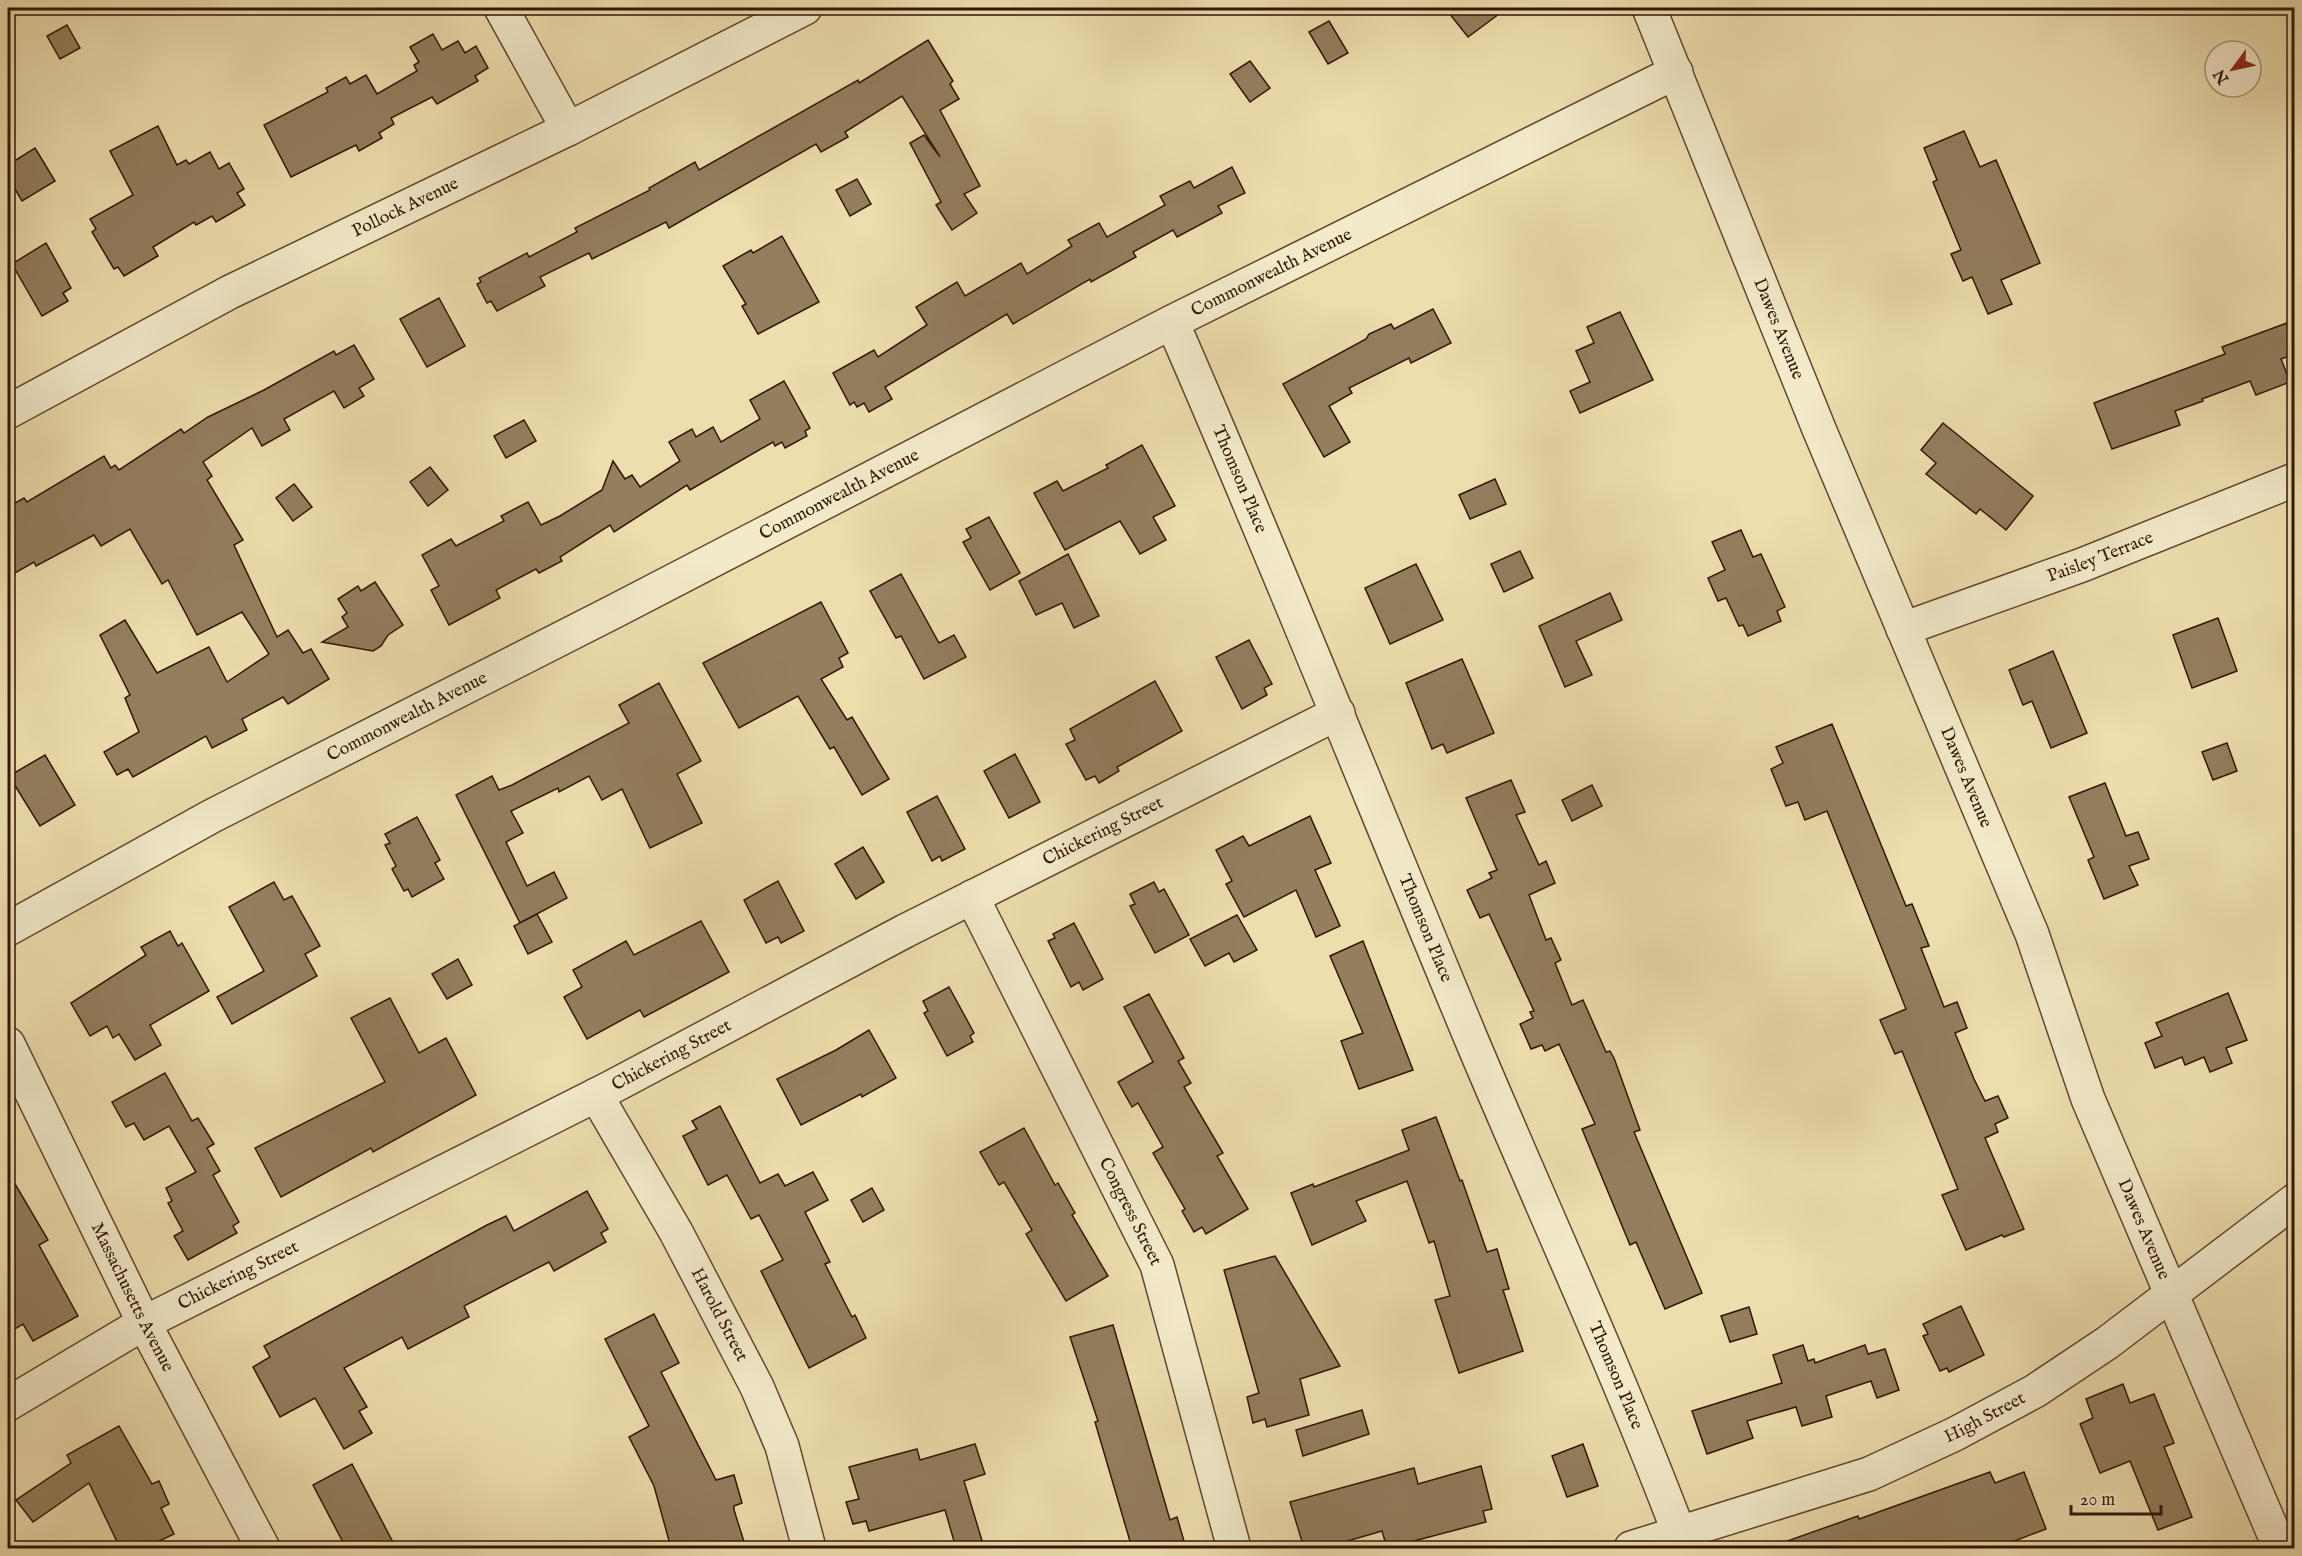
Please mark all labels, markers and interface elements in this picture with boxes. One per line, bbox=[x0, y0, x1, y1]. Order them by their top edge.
north arrow bbox=[2203, 39, 2263, 99]
text: N bbox=[2210, 65, 2235, 88]
street label: Pollock Avenue bbox=[348, 172, 462, 243]
street label: Commonwealth Avenue bbox=[1187, 223, 1356, 322]
street label: Dawes Avenue bbox=[1748, 275, 1809, 383]
street label: Thomson Place bbox=[1206, 422, 1272, 537]
street label: Commonwealth Avenue bbox=[755, 444, 923, 546]
street label: Paisley Terrace bbox=[2044, 526, 2157, 588]
street label: Commonwealth Avenue bbox=[323, 666, 491, 767]
street label: Dawes Avenue bbox=[1934, 723, 1997, 831]
street label: Chickering Street bbox=[1039, 791, 1167, 871]
street label: Thomson Place bbox=[1393, 871, 1458, 986]
street label: Chickering Street bbox=[608, 1014, 735, 1096]
street label: Congress Street bbox=[1093, 1154, 1167, 1269]
street label: Dawes Avenue bbox=[2112, 1175, 2175, 1283]
street label: Massachusetts Avenue bbox=[85, 1219, 179, 1376]
street label: Chickering Street bbox=[174, 1235, 303, 1315]
street label: Harold Street bbox=[685, 1264, 753, 1366]
street label: Thomson Place bbox=[1583, 1318, 1648, 1433]
street label: High Street bbox=[1941, 1387, 2029, 1449]
scale bar bbox=[2071, 1478, 2161, 1516]
text: 20 m bbox=[2080, 1489, 2115, 1512]

